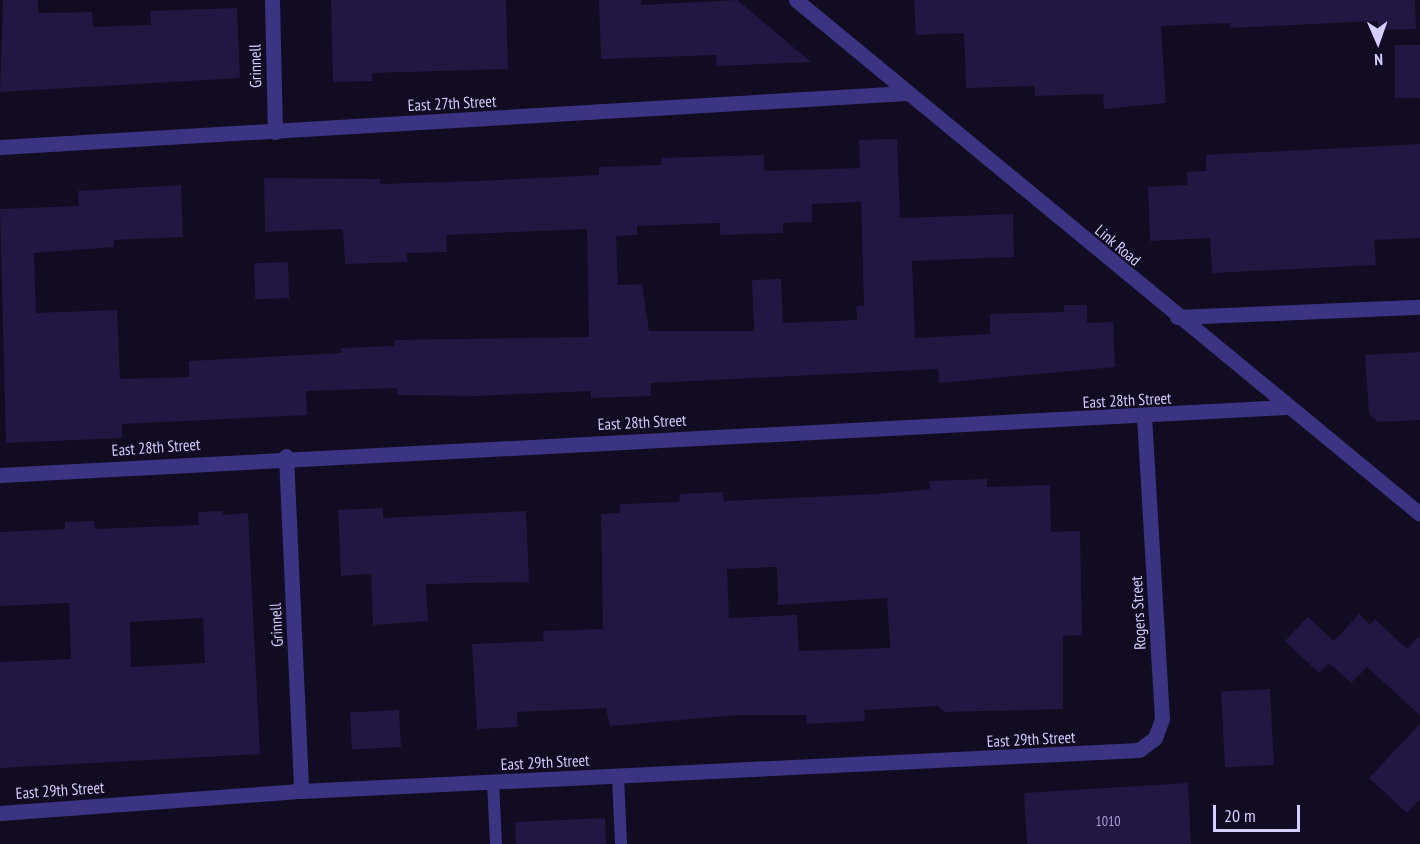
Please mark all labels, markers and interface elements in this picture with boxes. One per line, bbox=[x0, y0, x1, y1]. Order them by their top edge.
north arrow bbox=[1348, 12, 1408, 72]
street label: Grinnell bbox=[245, 44, 265, 88]
text: N bbox=[1374, 50, 1383, 70]
street label: East 27th Street bbox=[407, 91, 497, 115]
street label: Link Road bbox=[1091, 220, 1145, 270]
street label: East 28th Street bbox=[1082, 388, 1172, 412]
street label: East 28th Street bbox=[597, 410, 687, 434]
street label: East 28th Street bbox=[111, 434, 201, 460]
street label: Rogers Street bbox=[1126, 576, 1150, 650]
street label: Grinnell bbox=[265, 603, 287, 647]
street label: East 29th Street bbox=[986, 727, 1076, 751]
street label: East 29th Street bbox=[500, 750, 590, 774]
street label: East 29th Street bbox=[15, 777, 105, 803]
scale bar bbox=[1216, 793, 1303, 831]
text: 20 m bbox=[1224, 804, 1256, 827]
house number: 1010 bbox=[1095, 813, 1121, 829]

